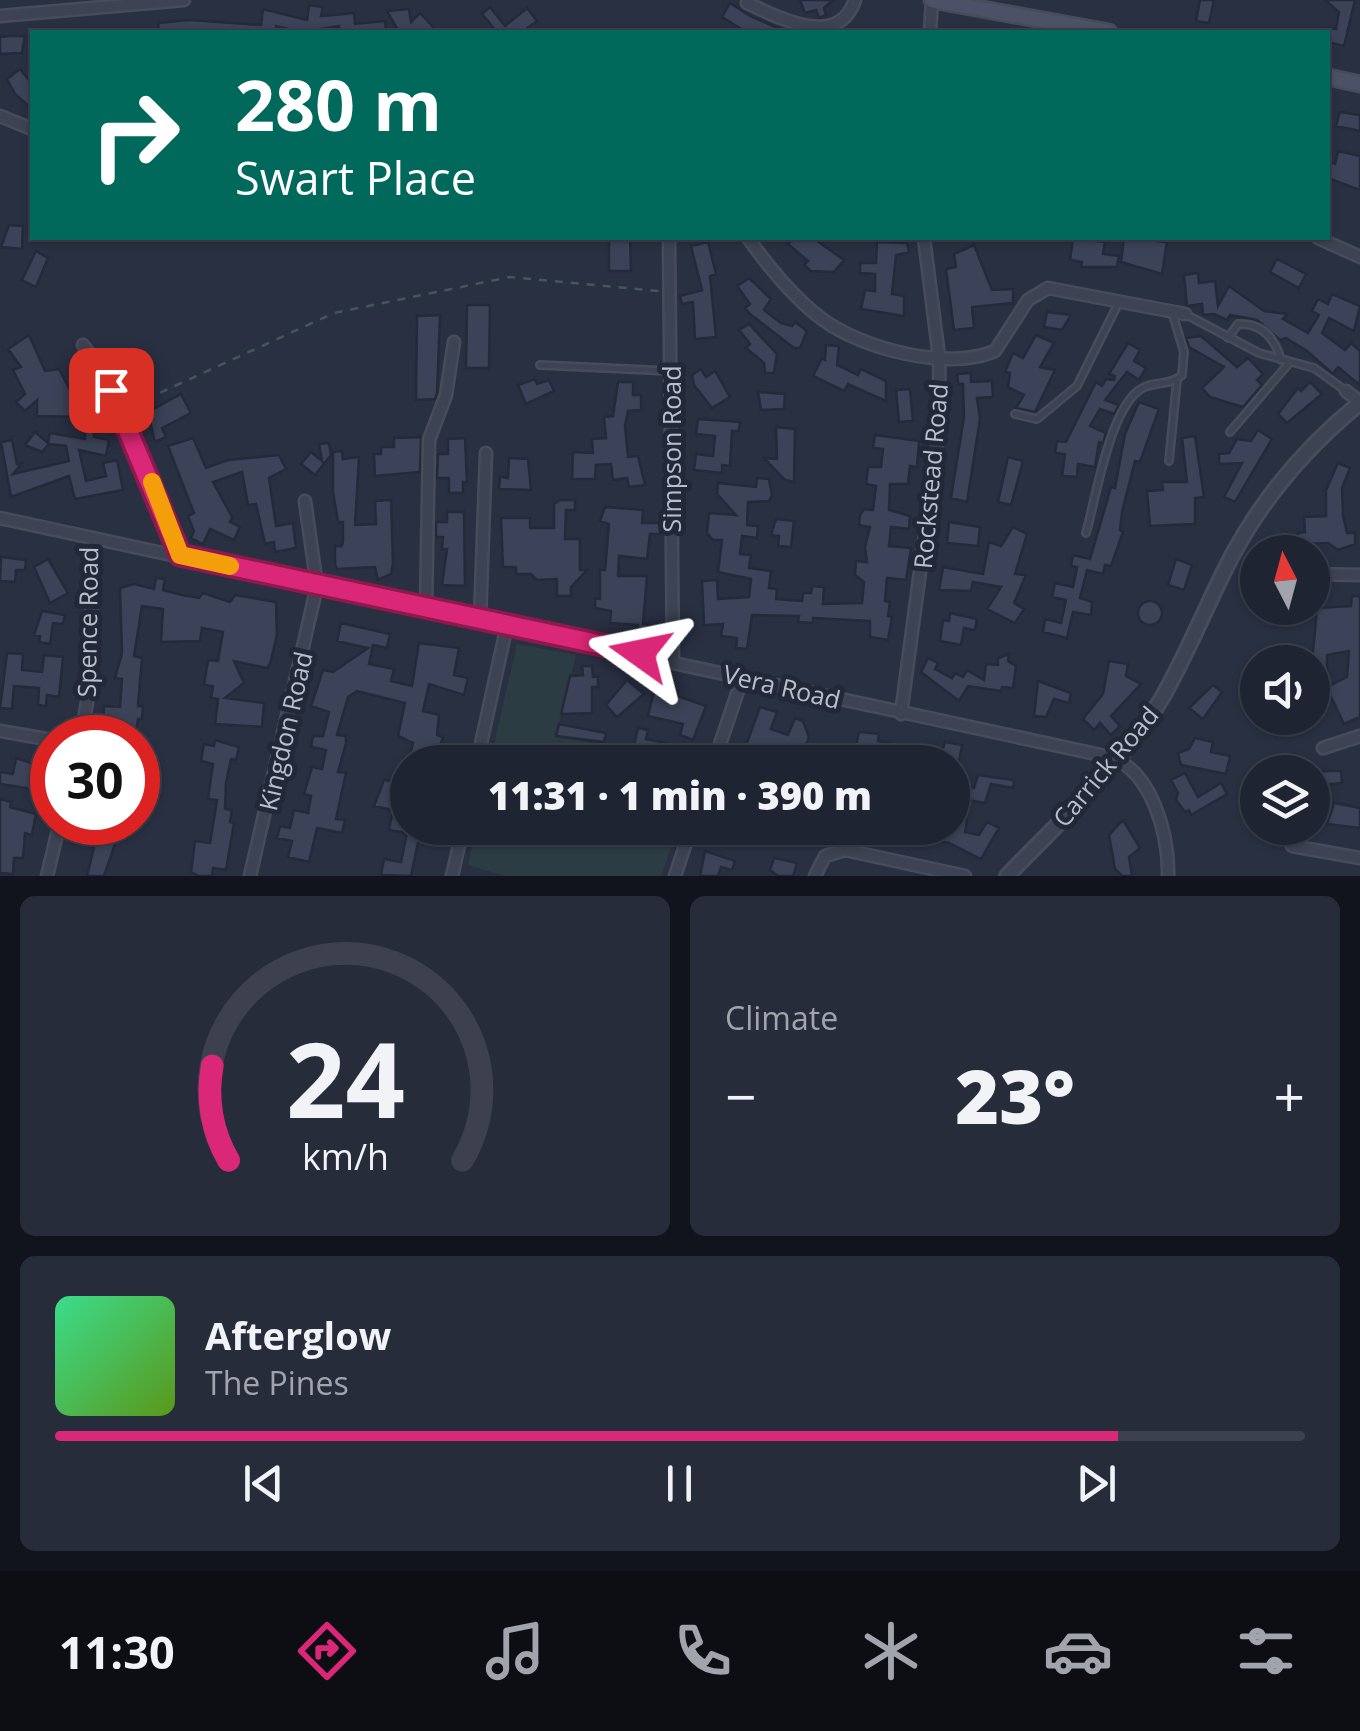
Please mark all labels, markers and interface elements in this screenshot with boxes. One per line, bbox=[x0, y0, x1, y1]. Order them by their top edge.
text: 280 m bbox=[235, 56, 442, 152]
icon: right bbox=[70, 70, 200, 200]
text: Swart Place bbox=[235, 147, 476, 208]
pin bbox=[69, 348, 154, 433]
icon: arrive bbox=[84, 363, 139, 418]
street label: Simpson Road bbox=[654, 366, 688, 532]
street label: Rockstead Road bbox=[905, 382, 955, 570]
north arrow bbox=[1240, 535, 1330, 625]
map controls bbox=[1240, 535, 1330, 845]
street label: Spence Road bbox=[69, 546, 105, 698]
position arrow bbox=[588, 601, 692, 705]
button: sound bbox=[1240, 645, 1330, 735]
street label: Kingdon Road bbox=[250, 648, 320, 814]
street label: Vera Road bbox=[720, 656, 844, 716]
street label: Carrick Road bbox=[1045, 699, 1165, 833]
speed limit sign: 30 bbox=[30, 715, 160, 845]
button: layers bbox=[1240, 755, 1330, 845]
text: 11:31 · 1 min · 390 m bbox=[488, 769, 872, 821]
text: Climate bbox=[725, 996, 838, 1039]
text: 24 bbox=[286, 1007, 404, 1148]
text: 23° bbox=[955, 1044, 1075, 1146]
text: − bbox=[725, 1058, 756, 1133]
text: + bbox=[1274, 1058, 1305, 1133]
text: km/h bbox=[302, 1132, 388, 1180]
text: Afterglow bbox=[205, 1309, 391, 1361]
text: The Pines bbox=[205, 1361, 349, 1404]
icon: previous bbox=[236, 1456, 291, 1511]
icon: pause bbox=[652, 1456, 707, 1511]
icon: next bbox=[1069, 1456, 1124, 1511]
icon: directions bbox=[292, 1616, 362, 1686]
icon: music bbox=[480, 1616, 550, 1686]
icon: phone bbox=[668, 1616, 738, 1686]
icon: climate bbox=[856, 1616, 926, 1686]
icon: car bbox=[1043, 1616, 1113, 1686]
icon: filters bbox=[1231, 1616, 1301, 1686]
text: 11:30 bbox=[59, 1621, 175, 1682]

